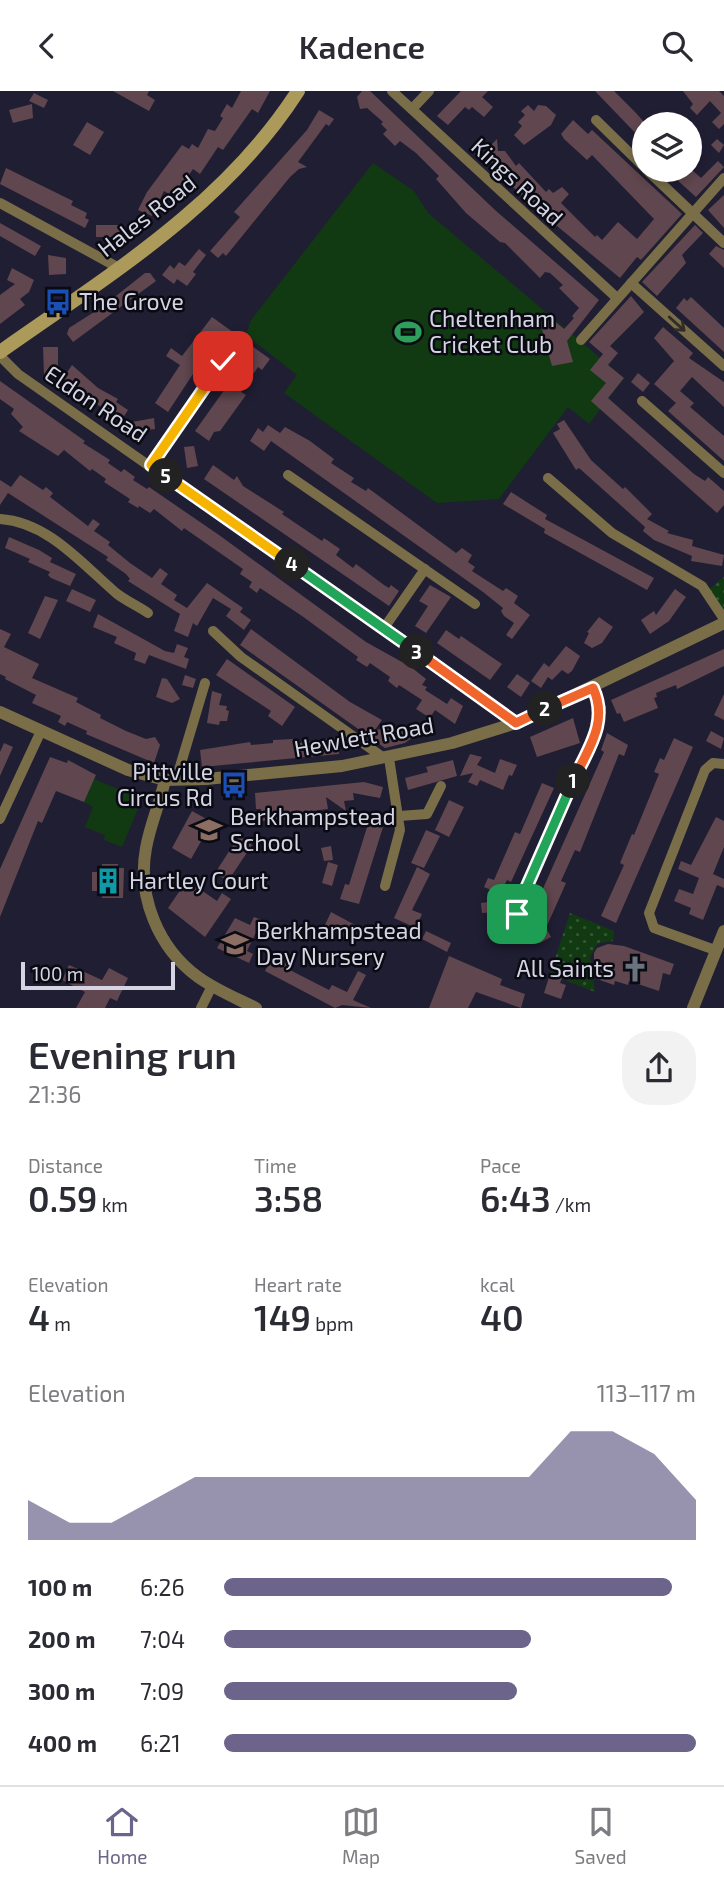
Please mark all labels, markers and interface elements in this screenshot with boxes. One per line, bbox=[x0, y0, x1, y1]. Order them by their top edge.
icon: back bbox=[28, 27, 66, 65]
text: Kadence bbox=[299, 27, 425, 65]
icon: search bbox=[658, 27, 696, 65]
map controls bbox=[632, 112, 702, 182]
button: layers bbox=[632, 112, 702, 182]
street label: Kings Road bbox=[466, 132, 569, 231]
street label: Hales Road bbox=[92, 168, 201, 262]
bus stop icon: The Grove bbox=[43, 287, 73, 317]
place label: The Grove bbox=[79, 287, 184, 315]
place label: Cheltenham Cricket Club bbox=[429, 304, 555, 358]
one-way arrow bbox=[668, 316, 686, 332]
sports icon: Cheltenham Cricket Club bbox=[393, 317, 423, 347]
pin bbox=[193, 331, 253, 391]
icon: check bbox=[204, 342, 242, 380]
street label: Eldon Road bbox=[40, 359, 153, 448]
pin: 5 bbox=[148, 459, 184, 493]
text: 5 bbox=[160, 464, 171, 487]
pin: 4 bbox=[274, 547, 310, 581]
text: 4 bbox=[285, 552, 298, 575]
pin: 3 bbox=[400, 635, 434, 669]
text: 3 bbox=[411, 640, 422, 663]
pin: 2 bbox=[528, 691, 562, 727]
text: 2 bbox=[539, 697, 550, 720]
street label: Hewlett Road bbox=[292, 710, 436, 762]
place label: Pittville Circus Rd bbox=[117, 757, 213, 811]
pin: 1 bbox=[556, 763, 590, 799]
text: 1 bbox=[568, 769, 577, 792]
bus stop icon: Pittville Circus Rd bbox=[219, 770, 249, 800]
place label: Berkhampstead School bbox=[230, 802, 396, 856]
school or university icon: Berkhampstead School bbox=[194, 815, 224, 845]
building icon: Hartley Court bbox=[93, 866, 123, 896]
place label: Hartley Court bbox=[129, 866, 268, 894]
pin bbox=[487, 884, 547, 944]
icon: arrive bbox=[498, 895, 536, 933]
place label: Berkhampstead Day Nursery bbox=[256, 916, 422, 970]
school or university icon: Berkhampstead Day Nursery bbox=[220, 929, 250, 959]
place label: All Saints bbox=[516, 954, 614, 982]
church icon: All Saints bbox=[620, 954, 650, 984]
scale bar bbox=[21, 959, 175, 991]
text: 100 m bbox=[32, 962, 83, 985]
text: Evening run bbox=[28, 1031, 237, 1077]
button: share bbox=[622, 1031, 696, 1105]
text: 21:36 bbox=[28, 1080, 81, 1108]
text: Distance bbox=[28, 1154, 103, 1177]
text: Time bbox=[254, 1154, 297, 1177]
text: Pace bbox=[480, 1154, 521, 1177]
text: 0.59 bbox=[28, 1177, 97, 1219]
text: 3:58 bbox=[254, 1177, 323, 1219]
text: 6:43 bbox=[480, 1177, 551, 1219]
text: km bbox=[97, 1193, 128, 1216]
text: /km bbox=[551, 1193, 591, 1216]
text: Elevation bbox=[28, 1273, 109, 1296]
text: Heart rate bbox=[254, 1273, 342, 1296]
text: kcal bbox=[480, 1273, 515, 1296]
text: 4 bbox=[28, 1296, 50, 1338]
text: 149 bbox=[254, 1296, 311, 1338]
text: 40 bbox=[480, 1296, 524, 1338]
text: m bbox=[50, 1312, 71, 1335]
text: bpm bbox=[311, 1312, 354, 1335]
text: Elevation bbox=[28, 1379, 126, 1407]
text: 113–117 m bbox=[597, 1379, 696, 1407]
text: 100 m bbox=[28, 1573, 92, 1601]
text: 6:26 bbox=[140, 1573, 185, 1601]
text: 200 m bbox=[28, 1625, 96, 1653]
text: 7:04 bbox=[140, 1625, 185, 1653]
text: 300 m bbox=[28, 1677, 95, 1705]
text: 7:09 bbox=[140, 1677, 184, 1705]
text: 400 m bbox=[28, 1729, 97, 1757]
text: 6:21 bbox=[140, 1729, 181, 1757]
tab: Home bbox=[97, 1803, 148, 1868]
tab: Map bbox=[342, 1803, 380, 1868]
tab: Saved bbox=[575, 1803, 627, 1868]

